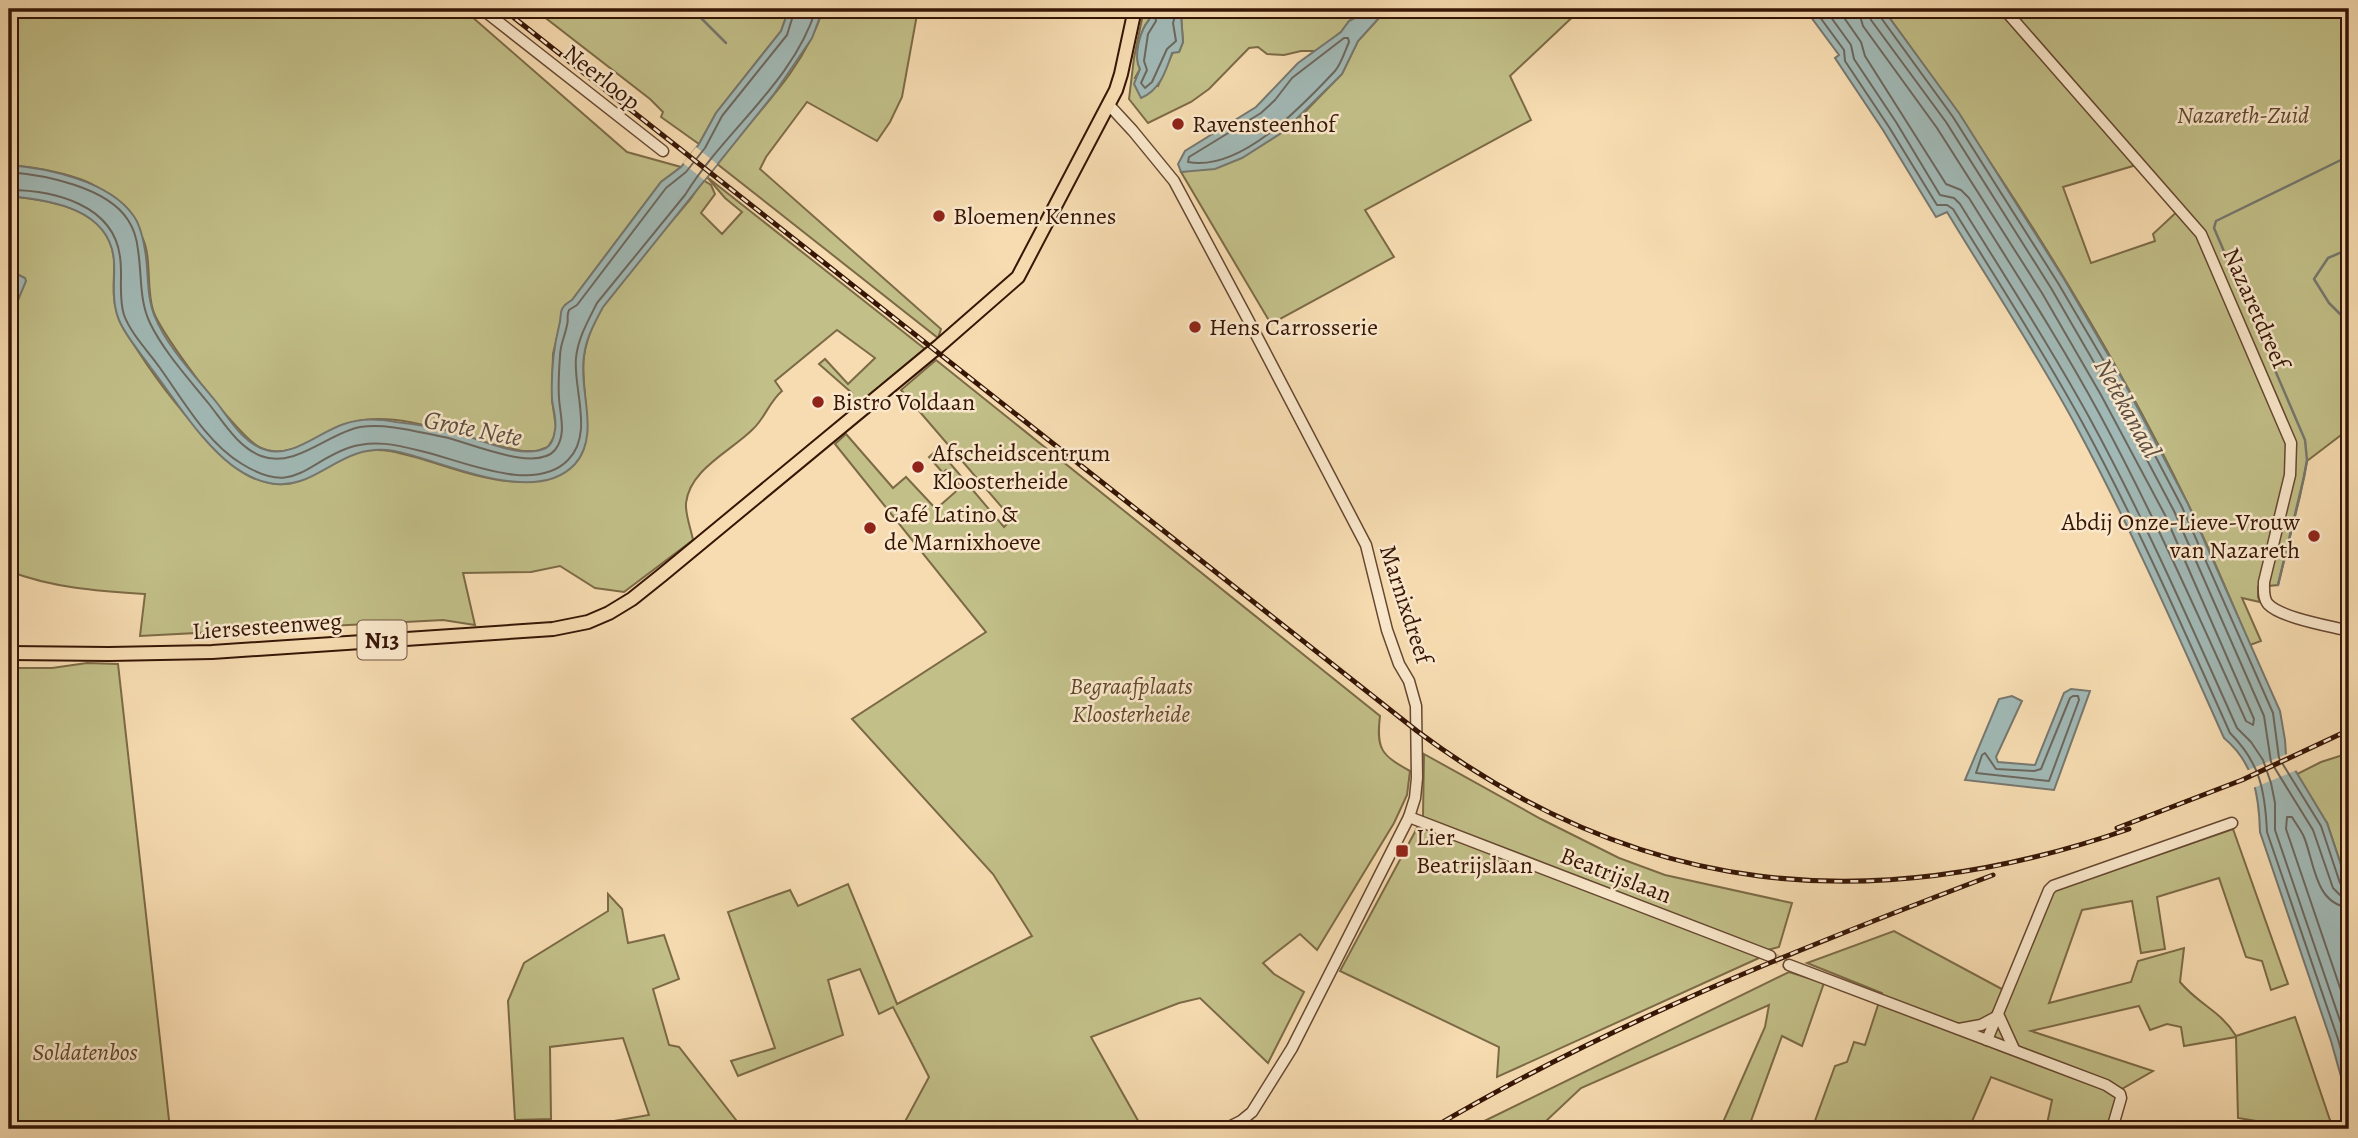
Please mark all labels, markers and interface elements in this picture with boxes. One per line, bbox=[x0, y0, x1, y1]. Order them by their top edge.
street label: Neerloop bbox=[557, 37, 647, 117]
park label: Nazareth-Zuid bbox=[2177, 99, 2309, 131]
place label: Ravensteenhof bbox=[1192, 108, 1339, 140]
marker: Ravensteenhof bbox=[1170, 116, 1186, 132]
place label: Bloemen Kennes bbox=[953, 200, 1116, 232]
marker: Bloemen Kennes bbox=[931, 208, 947, 224]
street label: Nazaretdreef bbox=[2215, 243, 2298, 376]
place label: Hens Carrosserie bbox=[1209, 311, 1378, 343]
marker: Hens Carrosserie bbox=[1187, 319, 1203, 335]
water label: Netekanaal bbox=[2086, 352, 2170, 465]
place label: Bistro Voldaan bbox=[832, 386, 975, 418]
marker: Bistro Voldaan bbox=[810, 394, 826, 410]
water label: Grote Nete bbox=[421, 402, 525, 455]
place label: Afscheidscentrum Kloosterheide bbox=[931, 437, 1110, 497]
marker: Afscheidscentrum Kloosterheide bbox=[910, 459, 926, 475]
place label: Café Latino & de Marnixhoeve bbox=[884, 498, 1041, 558]
place label: Abdij Onze-Lieve-Vrouw van Nazareth bbox=[2060, 506, 2300, 566]
marker: Café Latino & de Marnixhoeve bbox=[862, 520, 878, 536]
marker: Abdij Onze-Lieve-Vrouw van Nazareth bbox=[2306, 528, 2322, 544]
street label: Marnixdreef bbox=[1372, 541, 1441, 670]
street label: Liersesteenweg bbox=[191, 605, 343, 647]
road number: N13 bbox=[358, 620, 406, 660]
park label: Begraafplaats Kloosterheide bbox=[1069, 670, 1193, 730]
place label: Lier Beatrijslaan bbox=[1416, 821, 1533, 881]
street label: Beatrijslaan bbox=[1556, 839, 1676, 911]
marker: Lier Beatrijslaan bbox=[1394, 843, 1410, 859]
park label: Soldatenbos bbox=[32, 1036, 138, 1068]

